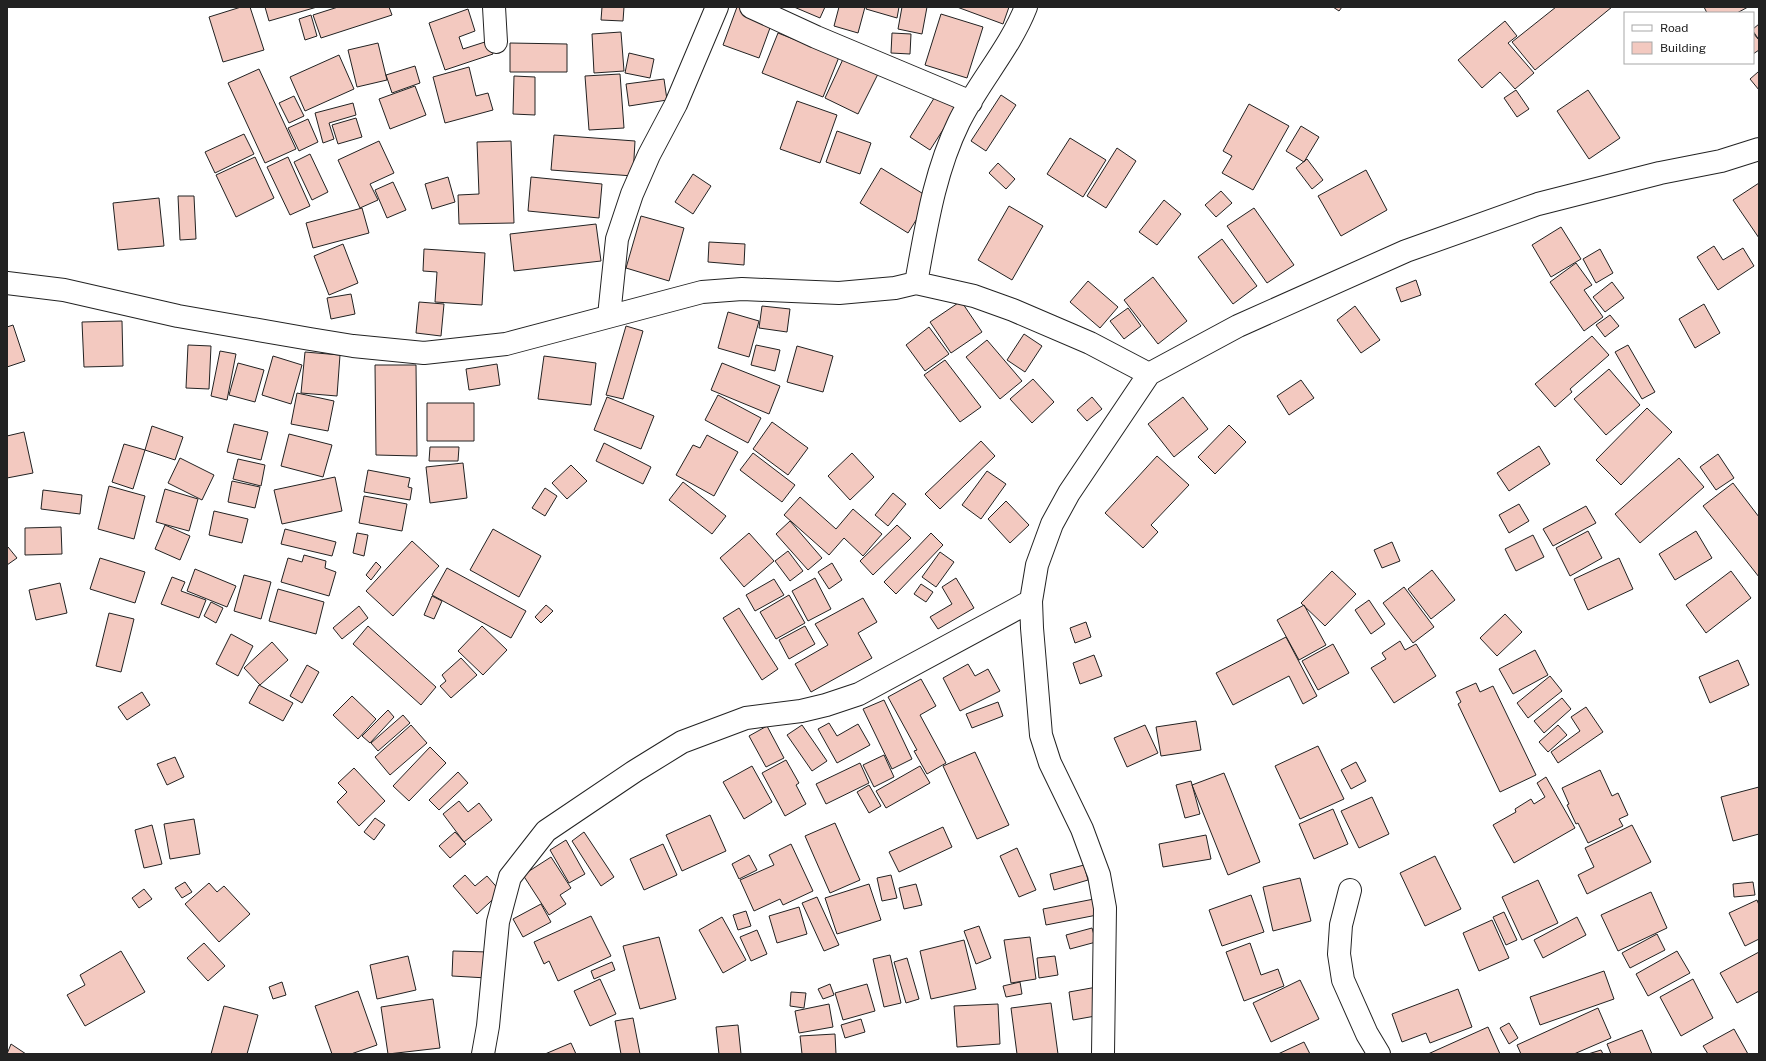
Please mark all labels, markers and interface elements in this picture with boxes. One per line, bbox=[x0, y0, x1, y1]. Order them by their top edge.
legend bbox=[1624, 12, 1754, 64]
text: Road bbox=[1660, 21, 1688, 35]
text: Building bbox=[1660, 41, 1706, 55]

